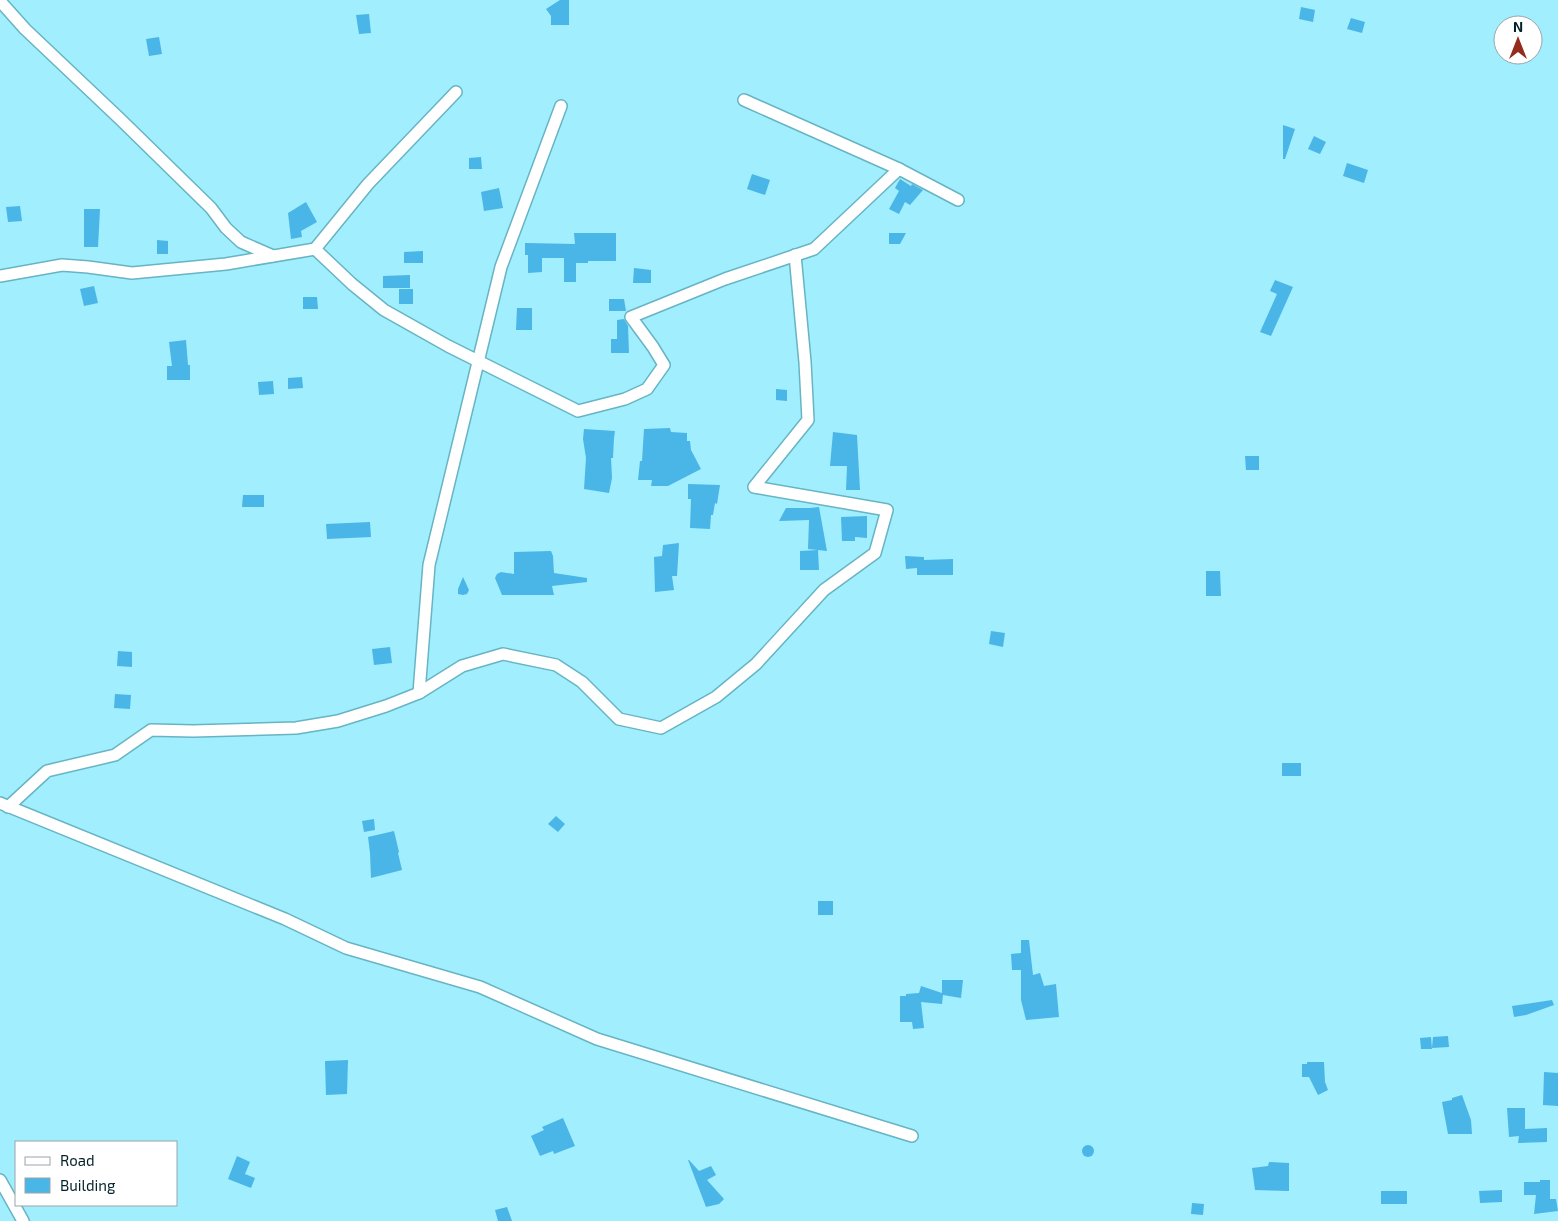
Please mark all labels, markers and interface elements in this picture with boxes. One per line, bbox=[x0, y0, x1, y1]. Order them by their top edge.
north arrow bbox=[1493, 15, 1543, 65]
text: N bbox=[1513, 18, 1523, 35]
legend bbox=[15, 1141, 178, 1206]
text: Road bbox=[60, 1151, 95, 1169]
text: Building bbox=[60, 1176, 116, 1194]

